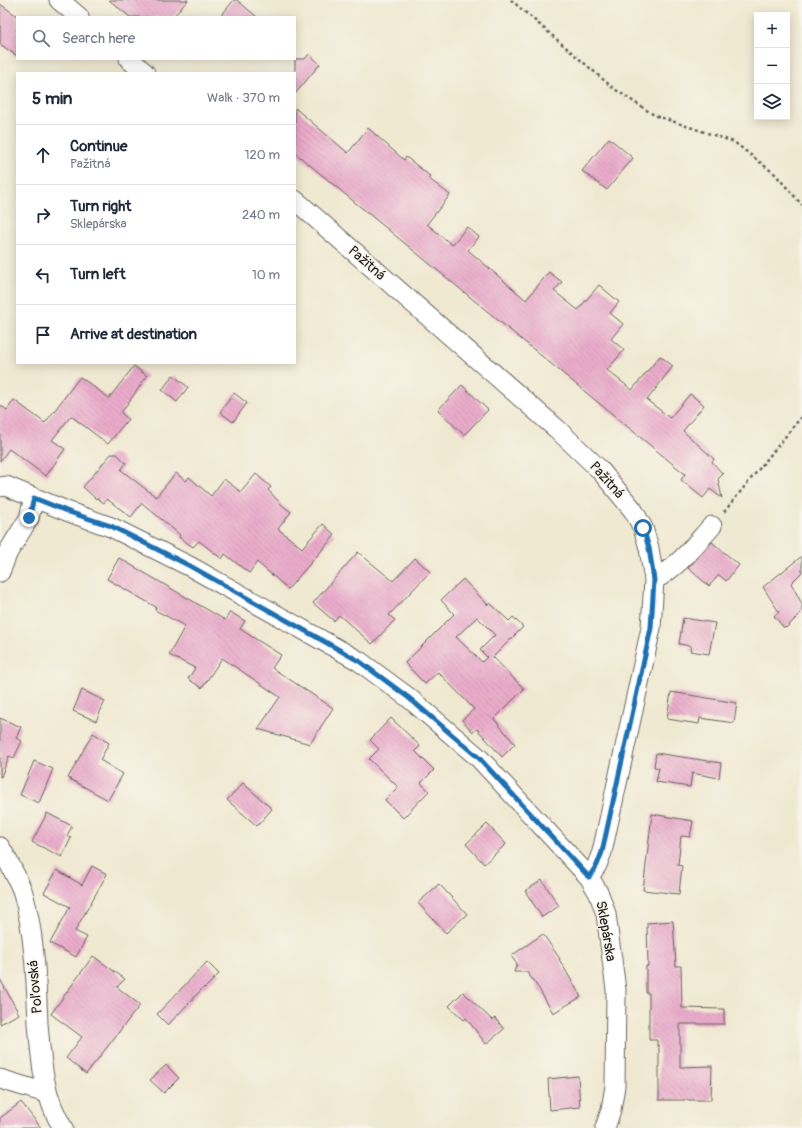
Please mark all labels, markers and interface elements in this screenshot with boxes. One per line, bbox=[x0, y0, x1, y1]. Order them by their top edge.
map controls bbox=[754, 12, 790, 120]
button: + bbox=[754, 12, 790, 48]
search box bbox=[16, 16, 296, 60]
icon: search bbox=[30, 27, 52, 49]
text: Search here bbox=[62, 29, 135, 48]
button: − bbox=[754, 48, 790, 84]
button: layers bbox=[754, 84, 790, 120]
text: 5 min bbox=[32, 88, 72, 109]
text: Walk · 370 m bbox=[207, 90, 280, 106]
text: Continue bbox=[70, 137, 128, 156]
icon: ahead bbox=[32, 144, 54, 166]
text: 120 m bbox=[244, 147, 280, 163]
text: Pažitná bbox=[70, 156, 110, 172]
text: Turn right bbox=[70, 197, 131, 216]
icon: right bbox=[32, 204, 54, 226]
text: 240 m bbox=[242, 207, 280, 223]
text: Sklepárska bbox=[70, 216, 127, 232]
street label: Pažitná bbox=[345, 242, 389, 284]
icon: left bbox=[32, 264, 54, 286]
text: Turn left bbox=[70, 265, 126, 284]
text: 10 m bbox=[252, 267, 280, 283]
icon: arrive bbox=[32, 324, 54, 346]
text: Arrive at destination bbox=[70, 325, 197, 344]
street label: Pažitná bbox=[586, 458, 628, 502]
route end bbox=[20, 509, 38, 527]
route start bbox=[634, 519, 652, 537]
street label: Sklepárska bbox=[592, 899, 620, 963]
street label: Poľovská bbox=[24, 960, 46, 1014]

